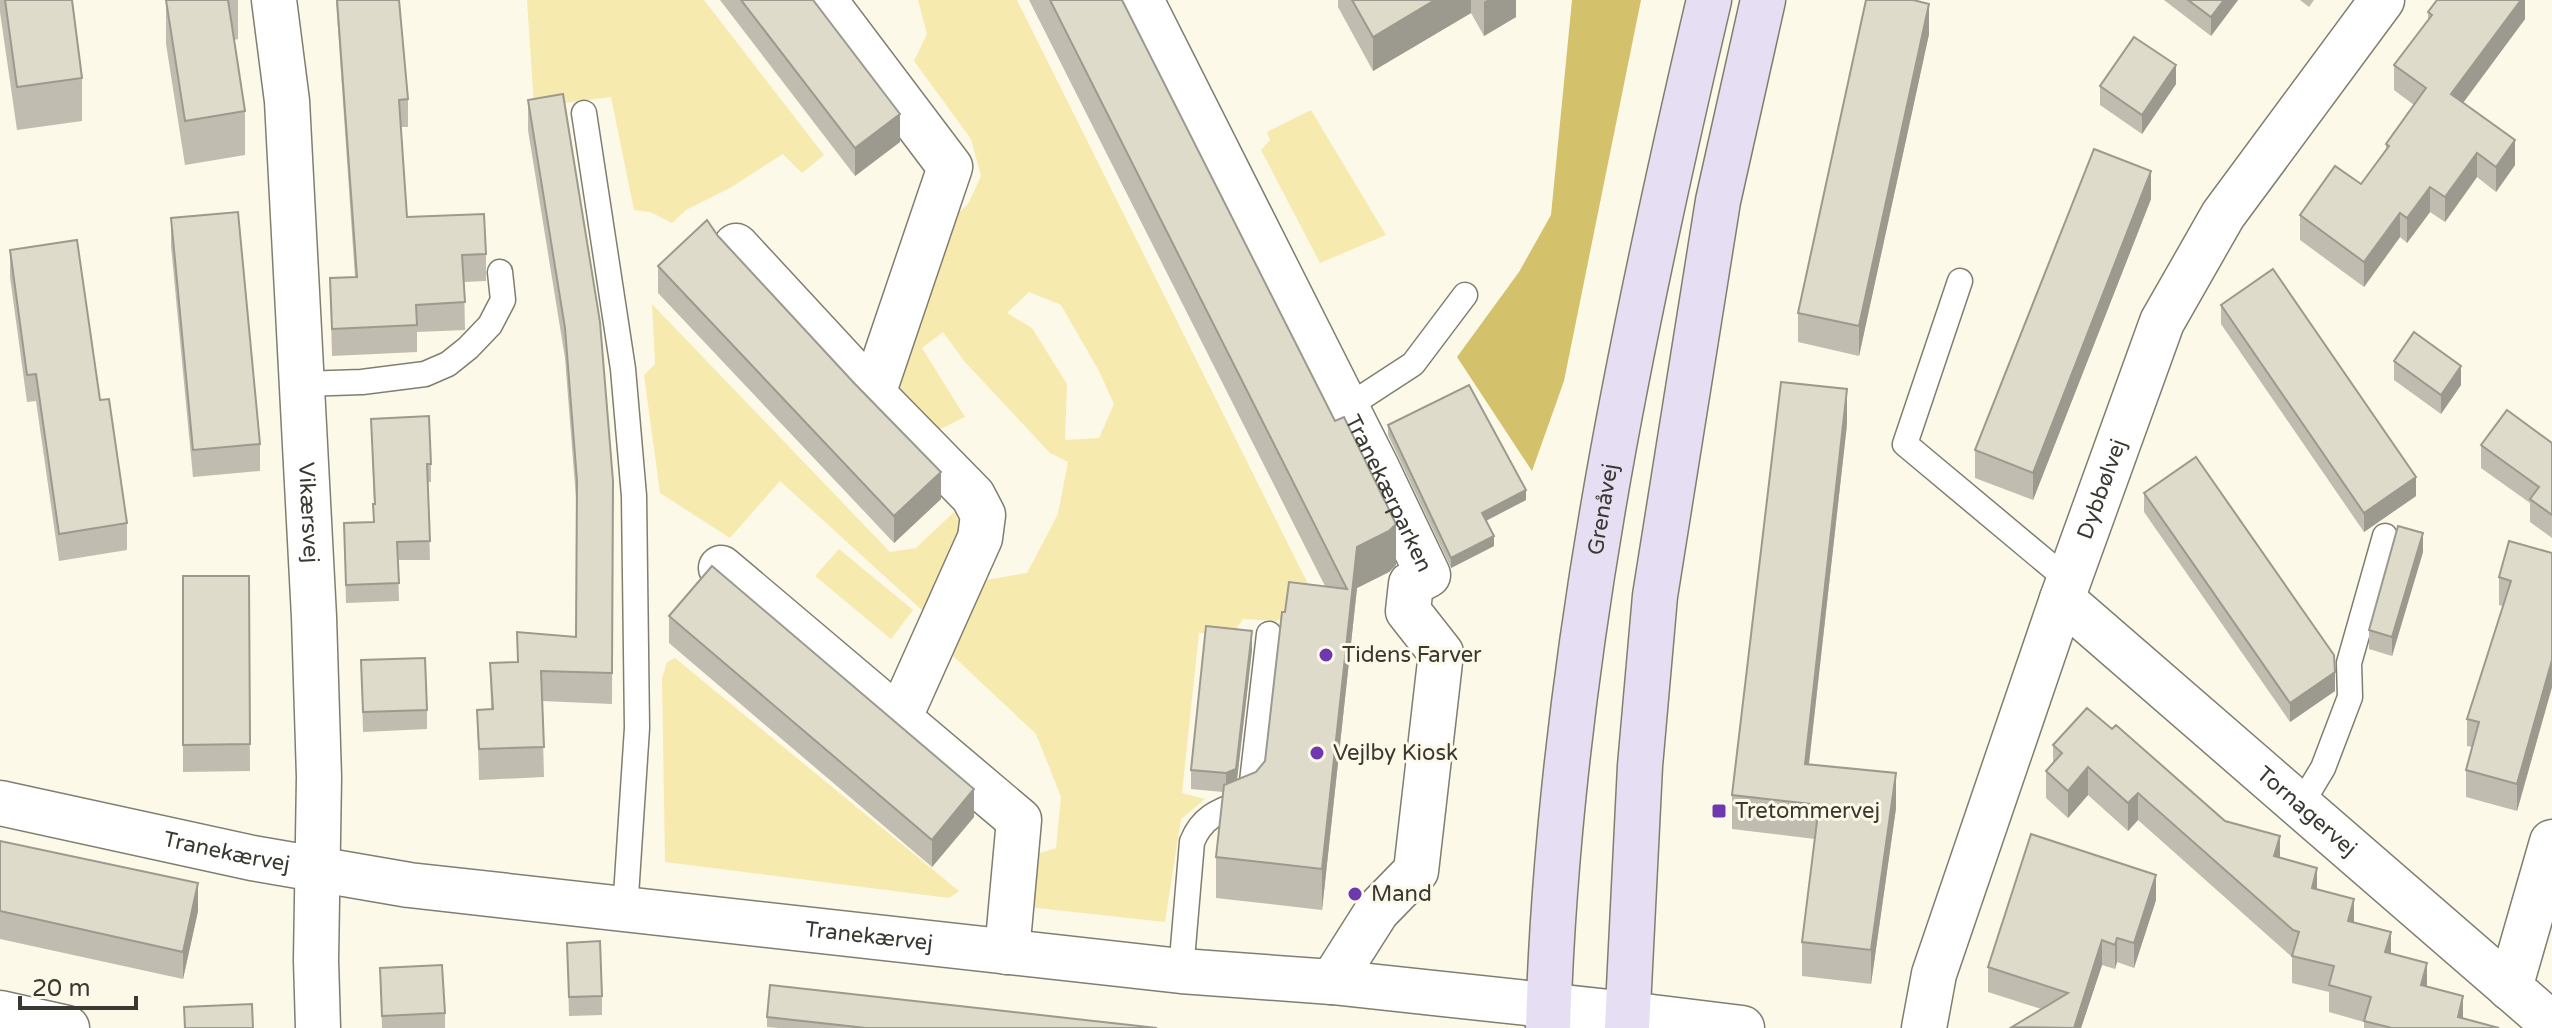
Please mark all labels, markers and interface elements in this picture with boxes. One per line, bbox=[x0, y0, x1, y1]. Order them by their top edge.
street label: Tranekærparken bbox=[1339, 411, 1438, 576]
street label: Dybbølvej bbox=[2072, 436, 2132, 543]
street label: Vikærsvej bbox=[293, 462, 324, 564]
street label: Grenåvej bbox=[1582, 462, 1624, 557]
place label: Tidens Farver bbox=[1342, 642, 1482, 668]
marker: Tidens Farver bbox=[1317, 646, 1335, 664]
place label: Vejlby Kiosk bbox=[1333, 740, 1458, 766]
marker: Vejlby Kiosk bbox=[1308, 744, 1326, 762]
street label: Tornagervej bbox=[2251, 761, 2362, 862]
place label: Tretommervej bbox=[1735, 798, 1880, 824]
marker: Tretommervej bbox=[1710, 802, 1728, 820]
street label: Tranekærvej bbox=[161, 826, 292, 877]
place label: Mand bbox=[1371, 881, 1432, 907]
marker: Mand bbox=[1346, 885, 1364, 903]
street label: Tranekærvej bbox=[804, 916, 934, 956]
scale bar bbox=[20, 960, 136, 1010]
text: 20 m bbox=[32, 974, 90, 1003]

